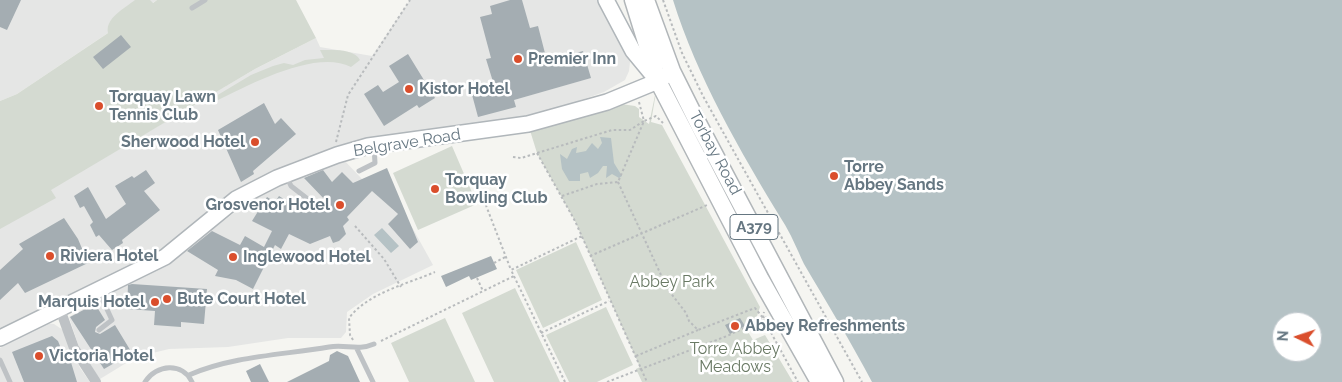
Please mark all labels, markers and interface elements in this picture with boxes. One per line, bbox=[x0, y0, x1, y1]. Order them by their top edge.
place label: Premier Inn bbox=[528, 49, 616, 69]
marker: Premier Inn bbox=[512, 53, 524, 65]
place label: Kistor Hotel bbox=[419, 79, 509, 99]
marker: Kistor Hotel bbox=[403, 83, 415, 95]
place label: Torquay Lawn Tennis Club bbox=[109, 87, 216, 125]
marker: Torquay Lawn Tennis Club bbox=[93, 100, 105, 112]
street label: Torbay Road bbox=[685, 108, 745, 198]
street label: Belgrave Road bbox=[352, 125, 462, 161]
place label: Sherwood Hotel bbox=[121, 132, 245, 152]
marker: Sherwood Hotel bbox=[249, 136, 261, 148]
place label: Torre Abbey Sands bbox=[844, 157, 944, 195]
place label: Torquay Bowling Club bbox=[445, 170, 548, 208]
marker: Torre Abbey Sands bbox=[828, 170, 840, 182]
marker: Torquay Bowling Club bbox=[429, 183, 441, 195]
place label: Grosvenor Hotel bbox=[205, 195, 330, 215]
marker: Grosvenor Hotel bbox=[334, 199, 346, 211]
road number: A379 bbox=[730, 214, 778, 240]
place label: Riviera Hotel bbox=[60, 246, 158, 266]
place label: Inglewood Hotel bbox=[243, 247, 371, 267]
marker: Riviera Hotel bbox=[44, 250, 56, 262]
marker: Inglewood Hotel bbox=[227, 251, 239, 263]
park label: Abbey Park bbox=[629, 272, 715, 292]
place label: Bute Court Hotel bbox=[177, 289, 306, 309]
place label: Marquis Hotel bbox=[38, 292, 145, 312]
marker: Bute Court Hotel bbox=[161, 293, 173, 305]
marker: Marquis Hotel bbox=[149, 296, 161, 308]
north arrow bbox=[1272, 312, 1322, 362]
place label: Abbey Refreshments bbox=[745, 316, 905, 336]
marker: Abbey Refreshments bbox=[729, 320, 741, 332]
text: N bbox=[1275, 330, 1291, 342]
park label: Torre Abbey Meadows bbox=[690, 339, 780, 377]
place label: Victoria Hotel bbox=[49, 346, 154, 366]
marker: Victoria Hotel bbox=[33, 350, 45, 362]

